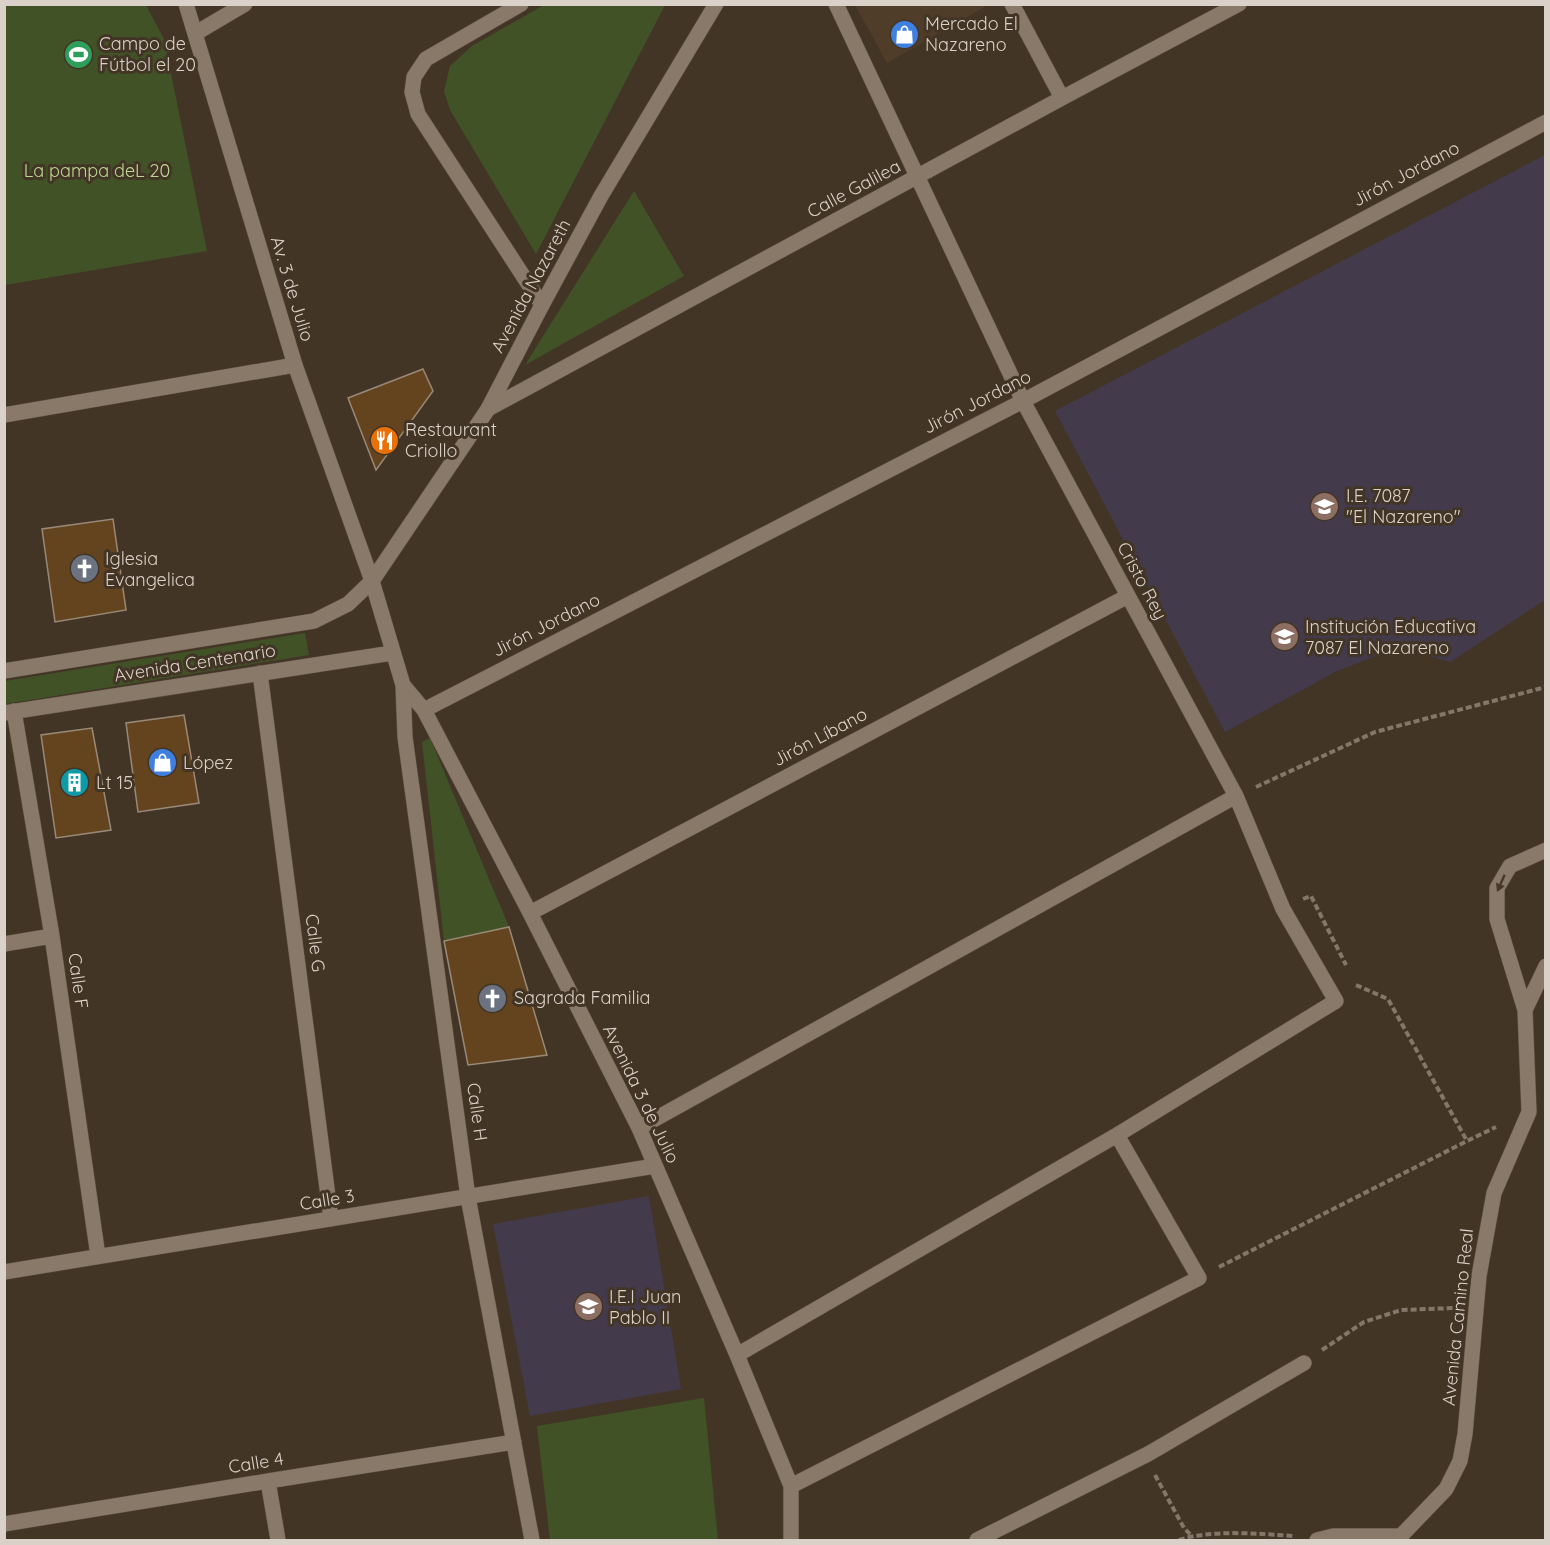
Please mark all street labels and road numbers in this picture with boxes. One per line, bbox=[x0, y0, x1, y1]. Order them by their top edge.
street label: Jirón Jordano bbox=[1348, 136, 1463, 211]
street label: Calle Galilea bbox=[803, 154, 904, 223]
street label: Avenida Nazareth bbox=[486, 215, 576, 357]
street label: Av. 3 de Julio bbox=[266, 234, 319, 344]
street label: Jirón Jordano bbox=[919, 365, 1035, 439]
street label: Cristo Rey bbox=[1112, 538, 1173, 624]
street label: Jirón Jordano bbox=[488, 588, 604, 662]
street label: Avenida Centenario bbox=[113, 638, 277, 687]
street label: Jirón Líbano bbox=[769, 702, 871, 771]
street label: Calle G bbox=[301, 913, 330, 973]
street label: Calle F bbox=[63, 952, 94, 1010]
street label: Avenida 3 de Julio bbox=[598, 1021, 685, 1167]
street label: Calle H bbox=[462, 1081, 493, 1143]
street label: Calle 3 bbox=[298, 1184, 356, 1215]
street label: Avenida Camino Real bbox=[1437, 1227, 1478, 1407]
street label: Calle 4 bbox=[227, 1447, 285, 1478]

